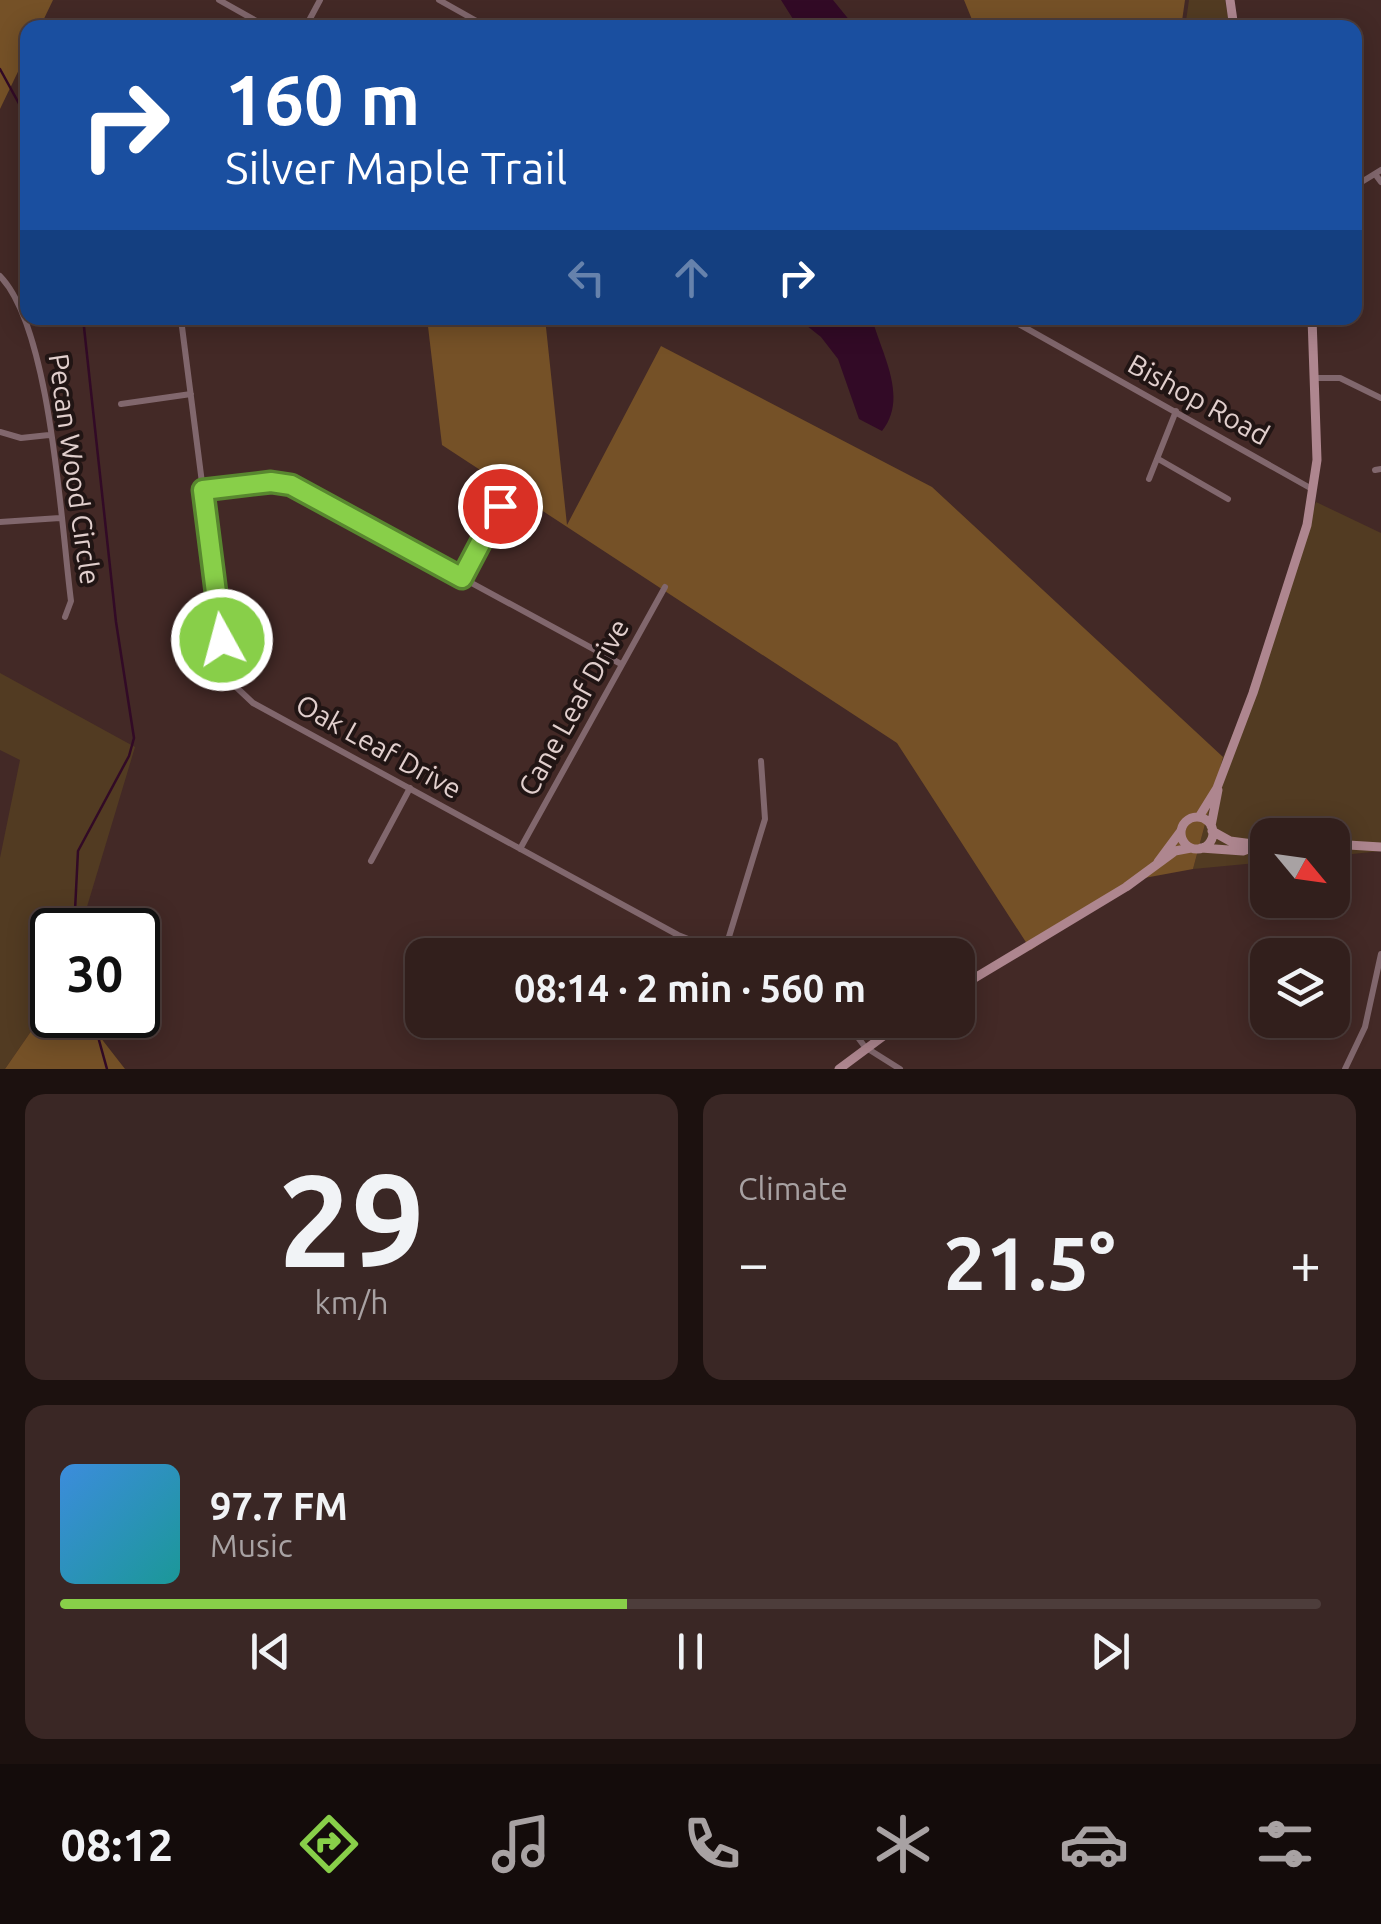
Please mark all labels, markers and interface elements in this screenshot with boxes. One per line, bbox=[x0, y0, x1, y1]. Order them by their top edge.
icon: right bbox=[60, 60, 190, 190]
text: 160 m bbox=[225, 60, 420, 138]
text: Silver Maple Trail bbox=[225, 142, 567, 193]
icon: left bbox=[559, 250, 614, 305]
icon: ahead bbox=[664, 250, 719, 305]
icon: right bbox=[769, 250, 824, 305]
street label: Bishop Road bbox=[1123, 348, 1275, 450]
street label: Pecan Wood Circle bbox=[43, 352, 107, 586]
pin bbox=[458, 464, 543, 549]
icon: arrive bbox=[473, 479, 528, 534]
position arrow bbox=[170, 588, 274, 692]
street label: Cane Leaf Drive bbox=[512, 613, 634, 801]
street label: Oak Leaf Drive bbox=[291, 688, 467, 804]
north arrow bbox=[1250, 818, 1350, 918]
map controls bbox=[1250, 818, 1350, 1038]
speed limit sign: 30 bbox=[30, 908, 160, 1038]
button: layers bbox=[1250, 938, 1350, 1038]
text: 08:14 · 2 min · 560 m bbox=[514, 967, 866, 1009]
text: 29 bbox=[278, 1146, 425, 1292]
text: Climate bbox=[738, 1170, 848, 1206]
text: 21.5° bbox=[944, 1220, 1115, 1304]
text: − bbox=[738, 1232, 769, 1293]
text: + bbox=[1290, 1232, 1321, 1293]
text: km/h bbox=[315, 1284, 388, 1320]
text: 97.7 FM bbox=[210, 1485, 348, 1527]
text: Music bbox=[210, 1527, 293, 1563]
icon: previous bbox=[243, 1624, 298, 1679]
icon: pause bbox=[663, 1624, 718, 1679]
icon: next bbox=[1083, 1624, 1138, 1679]
icon: directions bbox=[294, 1809, 364, 1879]
icon: music bbox=[486, 1809, 556, 1879]
icon: phone bbox=[677, 1809, 747, 1879]
icon: climate bbox=[868, 1809, 938, 1879]
icon: car bbox=[1059, 1809, 1129, 1879]
icon: filters bbox=[1250, 1809, 1320, 1879]
text: 08:12 bbox=[61, 1819, 173, 1870]

